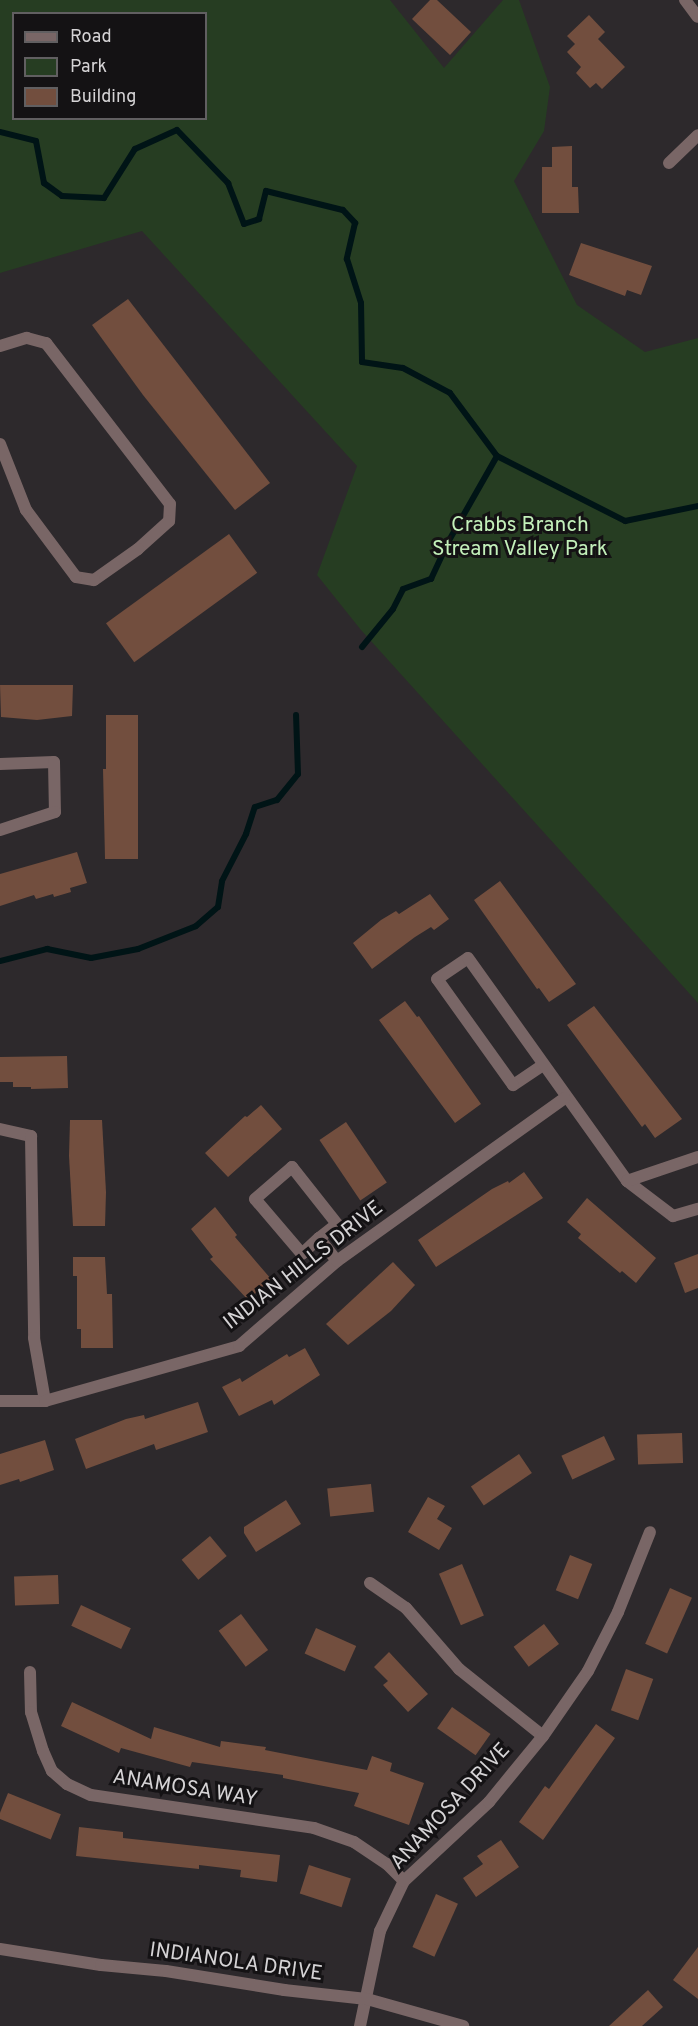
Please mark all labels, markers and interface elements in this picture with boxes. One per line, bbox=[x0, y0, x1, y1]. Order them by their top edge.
legend bbox=[12, 12, 207, 120]
text: Road bbox=[70, 26, 112, 49]
text: Park bbox=[70, 56, 107, 79]
text: Building bbox=[70, 86, 136, 109]
park label: Crabbs Branch Stream Valley Park bbox=[432, 513, 608, 563]
street label: INDIAN HILLS DRIVE bbox=[219, 1196, 389, 1336]
street label: ANAMOSA DRIVE bbox=[385, 1738, 517, 1876]
street label: ANAMOSA WAY bbox=[110, 1765, 260, 1813]
street label: INDIANOLA DRIVE bbox=[147, 1938, 325, 1988]

